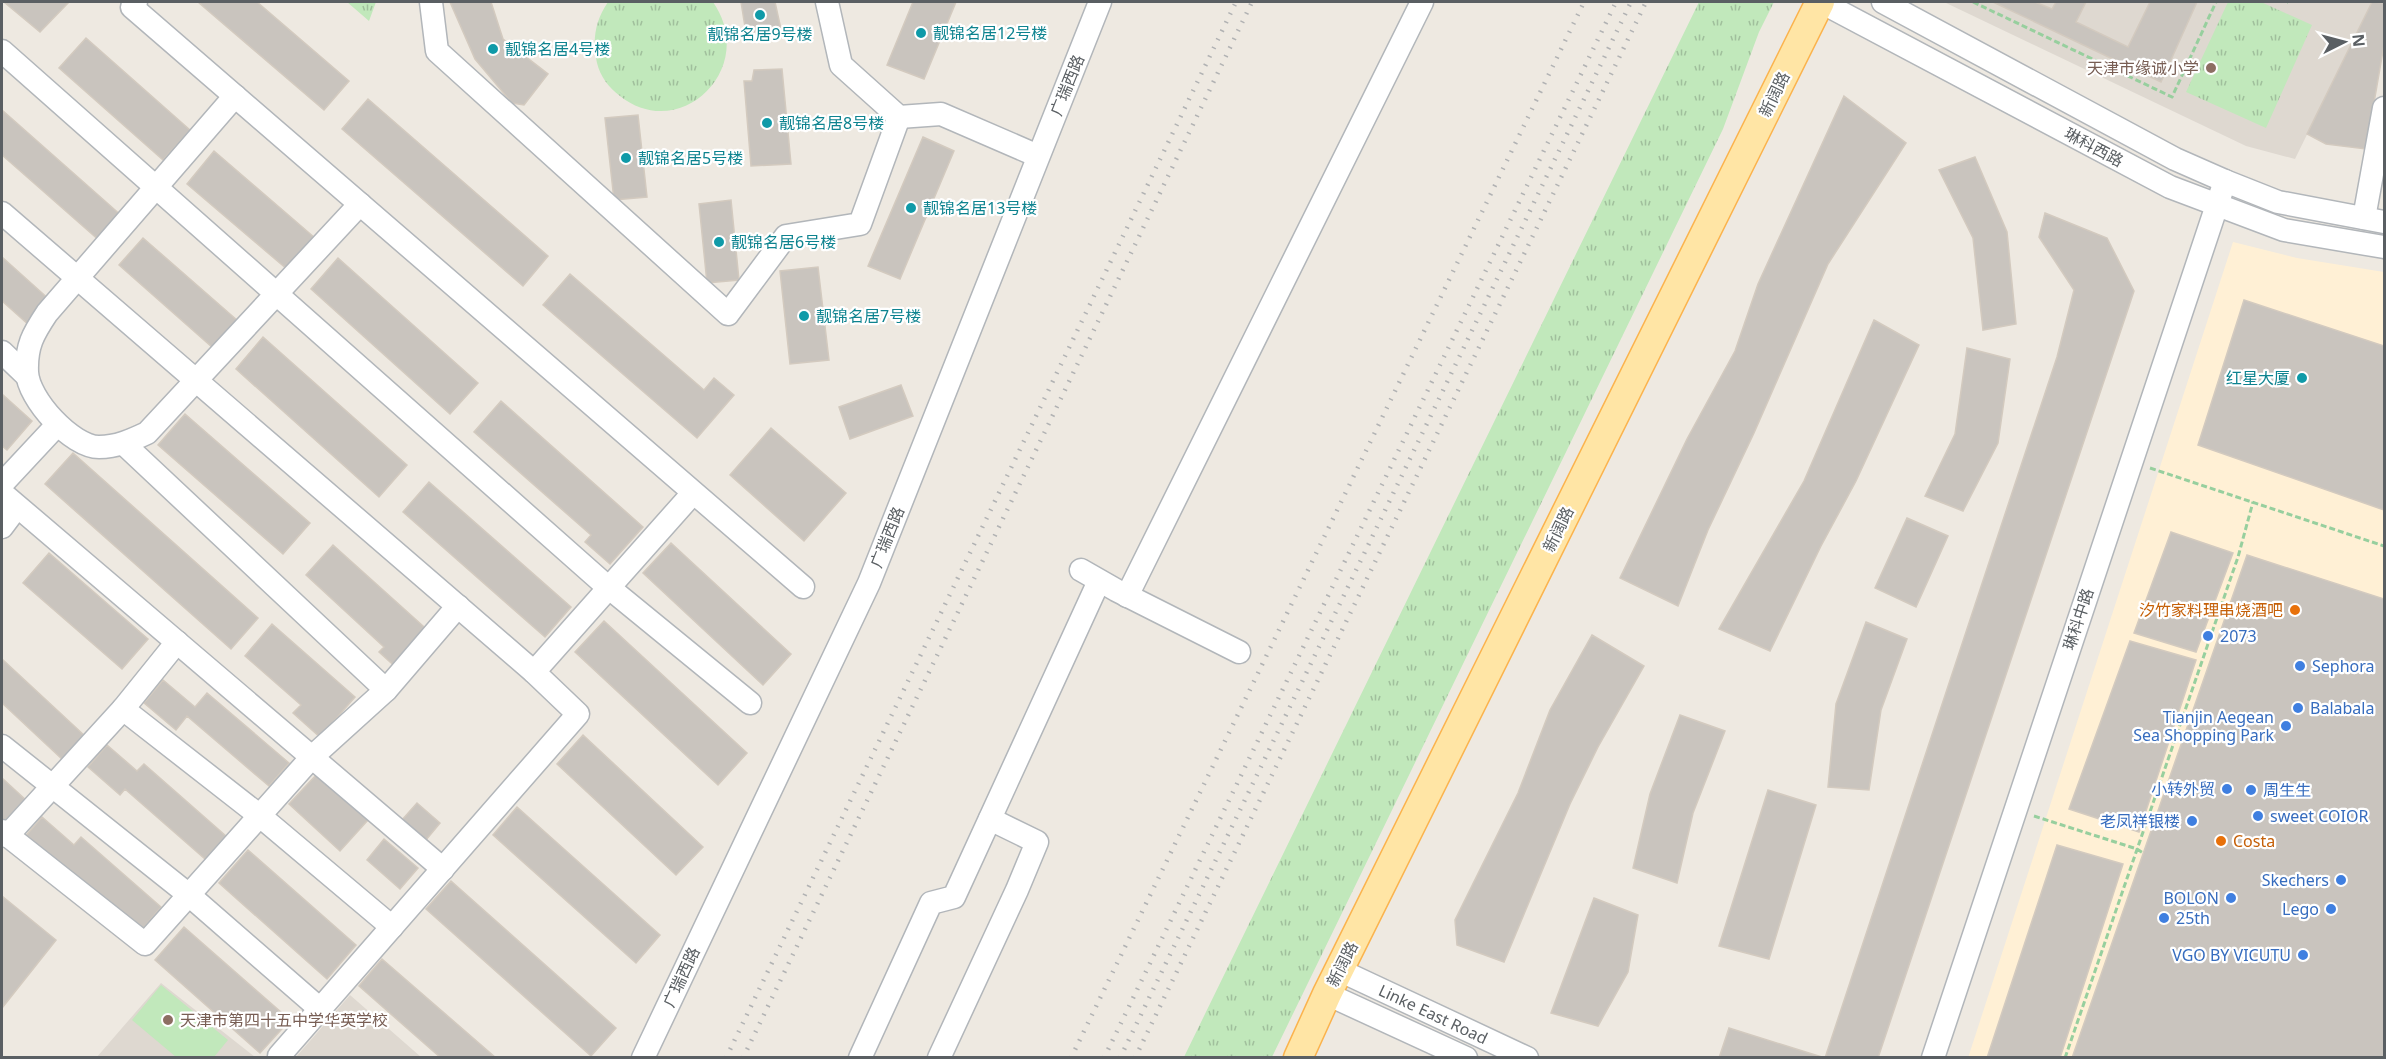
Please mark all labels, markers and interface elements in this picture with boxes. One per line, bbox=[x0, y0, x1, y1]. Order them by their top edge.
marker: 靓锦名居9号楼 bbox=[753, 8, 767, 22]
north arrow bbox=[2314, 12, 2374, 72]
place label: 靓锦名居12号楼 bbox=[933, 22, 1047, 44]
place label: 靓锦名居9号楼 bbox=[707, 23, 813, 45]
marker: 靓锦名居12号楼 bbox=[914, 26, 928, 40]
text: N bbox=[2347, 33, 2371, 48]
place label: 靓锦名居4号楼 bbox=[505, 38, 610, 60]
marker: 靓锦名居4号楼 bbox=[486, 42, 500, 56]
street label: 广瑞西路 bbox=[1045, 51, 1089, 119]
place label: 天津市缘诚小学 bbox=[2087, 57, 2199, 79]
marker: 天津市缘诚小学 bbox=[2204, 61, 2218, 75]
street label: 新阔路 bbox=[1754, 68, 1794, 120]
place label: 靓锦名居8号楼 bbox=[779, 112, 884, 134]
marker: 靓锦名居8号楼 bbox=[760, 116, 774, 130]
street label: 琳科西路 bbox=[2061, 122, 2127, 172]
place label: 靓锦名居5号楼 bbox=[638, 147, 743, 169]
marker: 靓锦名居5号楼 bbox=[619, 151, 633, 165]
place label: 靓锦名居13号楼 bbox=[923, 197, 1037, 219]
marker: 靓锦名居13号楼 bbox=[904, 201, 918, 215]
place label: 靓锦名居6号楼 bbox=[731, 231, 836, 253]
marker: 靓锦名居6号楼 bbox=[712, 235, 726, 249]
place label: 靓锦名居7号楼 bbox=[816, 305, 921, 327]
marker: 靓锦名居7号楼 bbox=[797, 309, 811, 323]
place label: 红星大厦 bbox=[2226, 367, 2290, 389]
marker: 红星大厦 bbox=[2295, 371, 2309, 385]
street label: 广瑞西路 bbox=[865, 503, 909, 571]
street label: 新阔路 bbox=[1538, 503, 1578, 555]
street label: 琳科中路 bbox=[2058, 585, 2098, 653]
place label: 汐竹家料理串烧酒吧 bbox=[2139, 599, 2283, 621]
marker: 汐竹家料理串烧酒吧 bbox=[2288, 603, 2302, 617]
place label: 2073 bbox=[2220, 625, 2257, 647]
marker: 2073 bbox=[2201, 629, 2215, 643]
place label: Sephora bbox=[2312, 655, 2374, 677]
marker: Sephora bbox=[2293, 659, 2307, 673]
place label: Balabala bbox=[2310, 697, 2374, 719]
marker: Balabala bbox=[2291, 701, 2305, 715]
place label: Tianjin Aegean Sea Shopping Park bbox=[2133, 706, 2274, 746]
marker: Tianjin Aegean Sea Shopping Park bbox=[2279, 719, 2293, 733]
place label: 小转外贸 bbox=[2151, 778, 2215, 800]
place label: 周生生 bbox=[2263, 779, 2311, 801]
marker: 小转外贸 bbox=[2220, 782, 2234, 796]
marker: 周生生 bbox=[2244, 783, 2258, 797]
place label: sweet COIOR bbox=[2270, 805, 2368, 827]
marker: sweet COIOR bbox=[2251, 809, 2265, 823]
place label: 老凤祥银楼 bbox=[2100, 810, 2180, 832]
marker: 老凤祥银楼 bbox=[2185, 814, 2199, 828]
place label: Costa bbox=[2233, 830, 2275, 852]
marker: Costa bbox=[2214, 834, 2228, 848]
place label: Skechers bbox=[2262, 869, 2329, 891]
marker: Skechers bbox=[2334, 873, 2348, 887]
place label: BOLON bbox=[2163, 887, 2219, 909]
marker: BOLON bbox=[2224, 891, 2238, 905]
place label: Lego bbox=[2282, 898, 2319, 920]
marker: Lego bbox=[2324, 902, 2338, 916]
place label: 25th bbox=[2176, 907, 2210, 929]
marker: 25th bbox=[2157, 911, 2171, 925]
street label: 新阔路 bbox=[1321, 938, 1363, 990]
street label: 广瑞西路 bbox=[658, 943, 704, 1011]
place label: VGO BY VICUTU bbox=[2172, 944, 2291, 966]
marker: VGO BY VICUTU bbox=[2296, 948, 2310, 962]
street label: Linke East Road bbox=[1375, 979, 1491, 1049]
place label: 天津市第四十五中学华英学校 bbox=[180, 1009, 388, 1031]
marker: 天津市第四十五中学华英学校 bbox=[161, 1013, 175, 1027]

